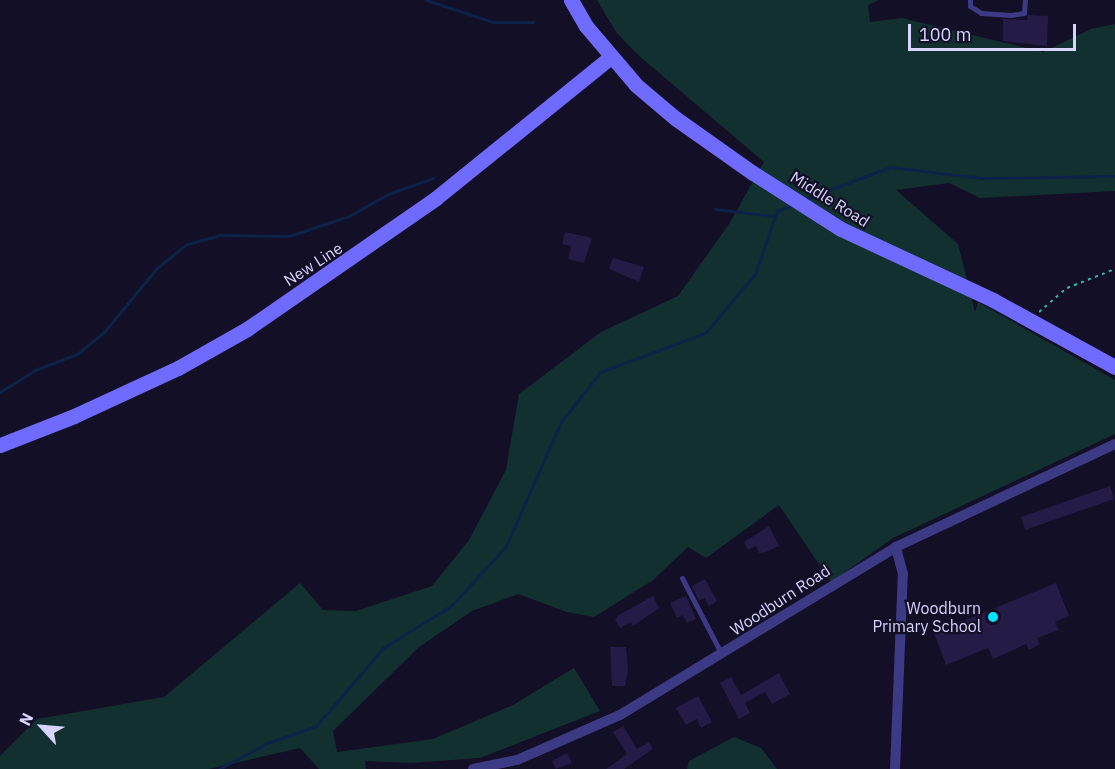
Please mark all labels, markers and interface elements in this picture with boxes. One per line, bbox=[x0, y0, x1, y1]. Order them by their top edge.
scale bar bbox=[911, 12, 1079, 50]
text: 100 m bbox=[919, 23, 971, 46]
street label: Middle Road bbox=[787, 167, 873, 231]
street label: New Line bbox=[280, 238, 346, 290]
street label: Woodburn Road bbox=[727, 561, 833, 639]
place label: Woodburn Primary School bbox=[873, 598, 981, 636]
marker: Woodburn Primary School bbox=[986, 610, 1000, 624]
north arrow bbox=[12, 697, 72, 757]
text: N bbox=[14, 710, 37, 729]

